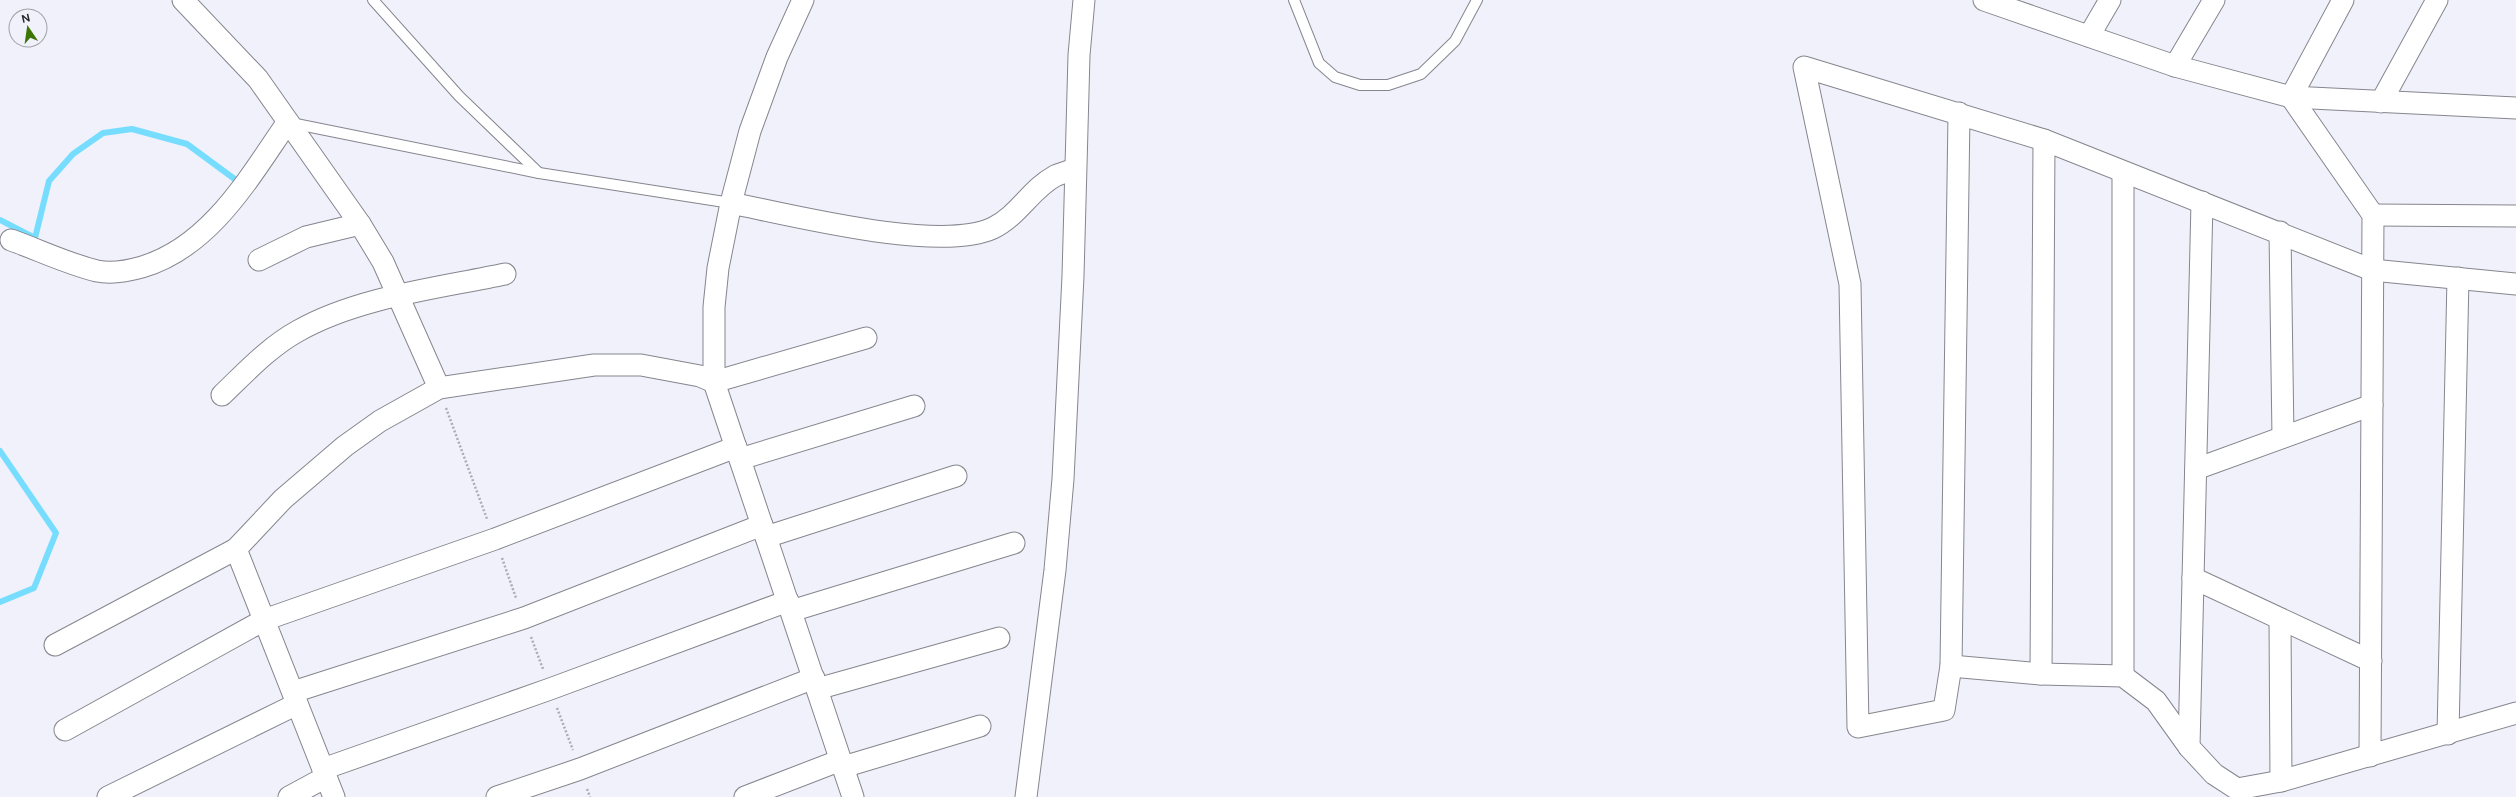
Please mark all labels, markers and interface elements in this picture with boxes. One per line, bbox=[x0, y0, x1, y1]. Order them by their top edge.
north arrow bbox=[8, 8, 48, 48]
text: N bbox=[20, 11, 31, 26]

